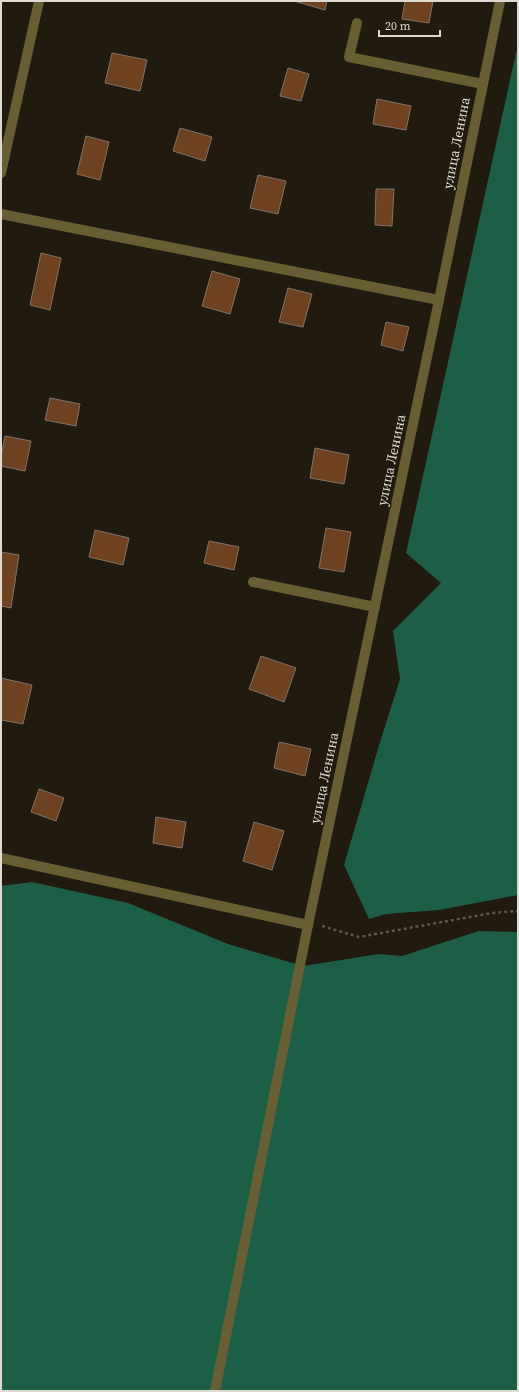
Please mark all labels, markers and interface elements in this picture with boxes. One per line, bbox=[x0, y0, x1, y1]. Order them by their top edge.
scale bar bbox=[379, 12, 440, 38]
text: 20 m bbox=[385, 18, 411, 34]
street label: улица Ленина bbox=[437, 95, 475, 191]
street label: улица Ленина bbox=[372, 412, 411, 508]
street label: улица Ленина bbox=[305, 730, 344, 826]

